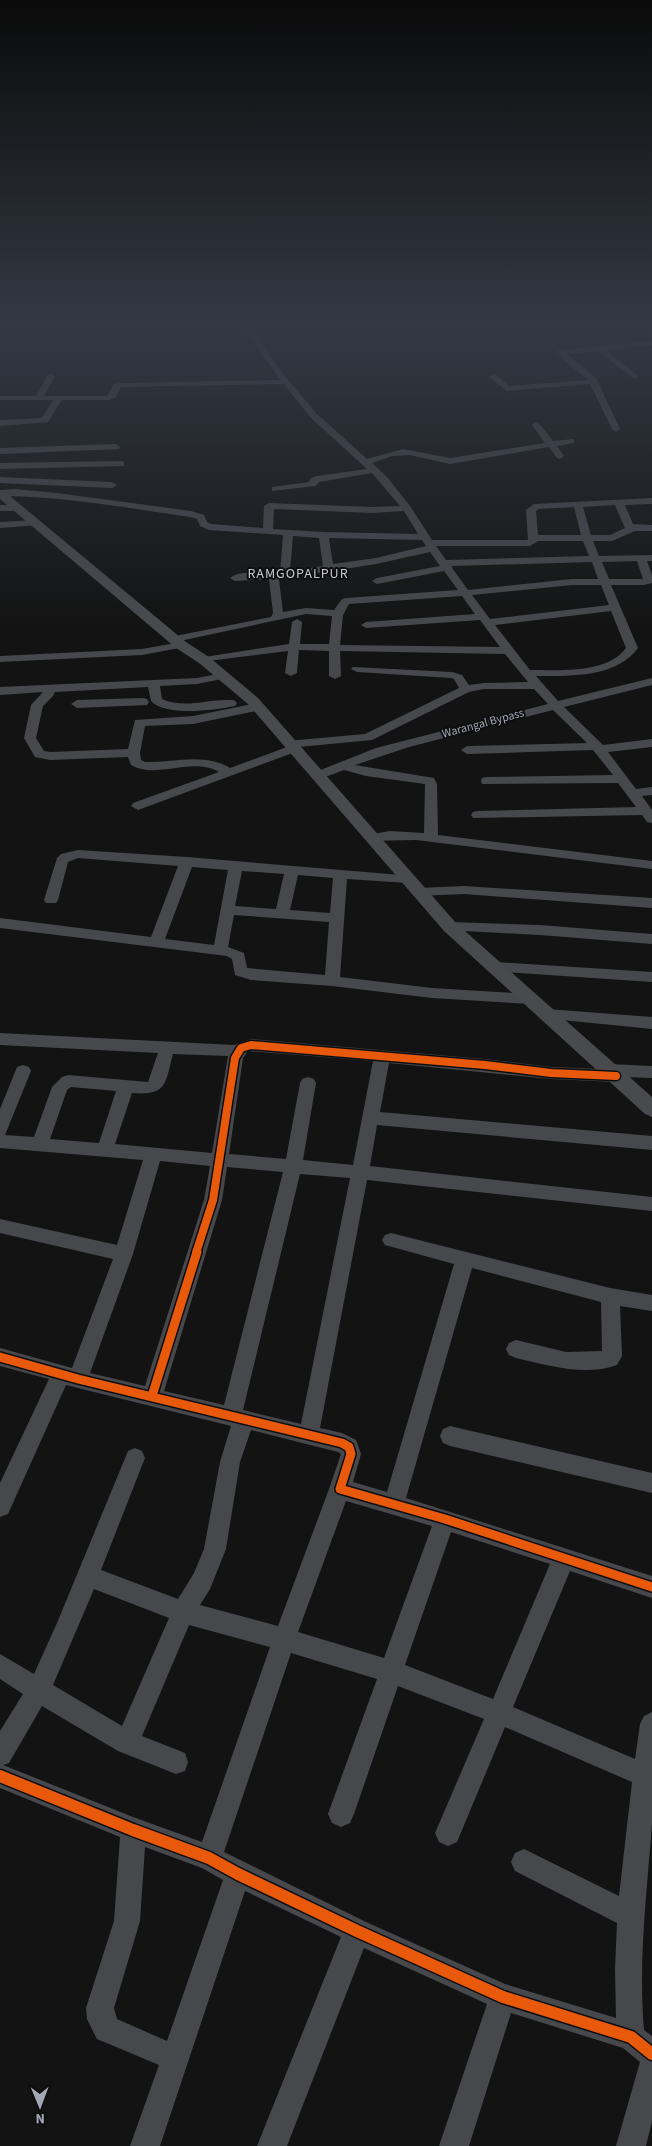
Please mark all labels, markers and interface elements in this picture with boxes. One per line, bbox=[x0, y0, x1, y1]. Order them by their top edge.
district label: RAMGOPALPUR bbox=[247, 564, 349, 584]
street label: Warangal Bypass bbox=[440, 704, 526, 743]
north arrow bbox=[15, 2081, 65, 2131]
text: N bbox=[35, 2108, 45, 2128]

